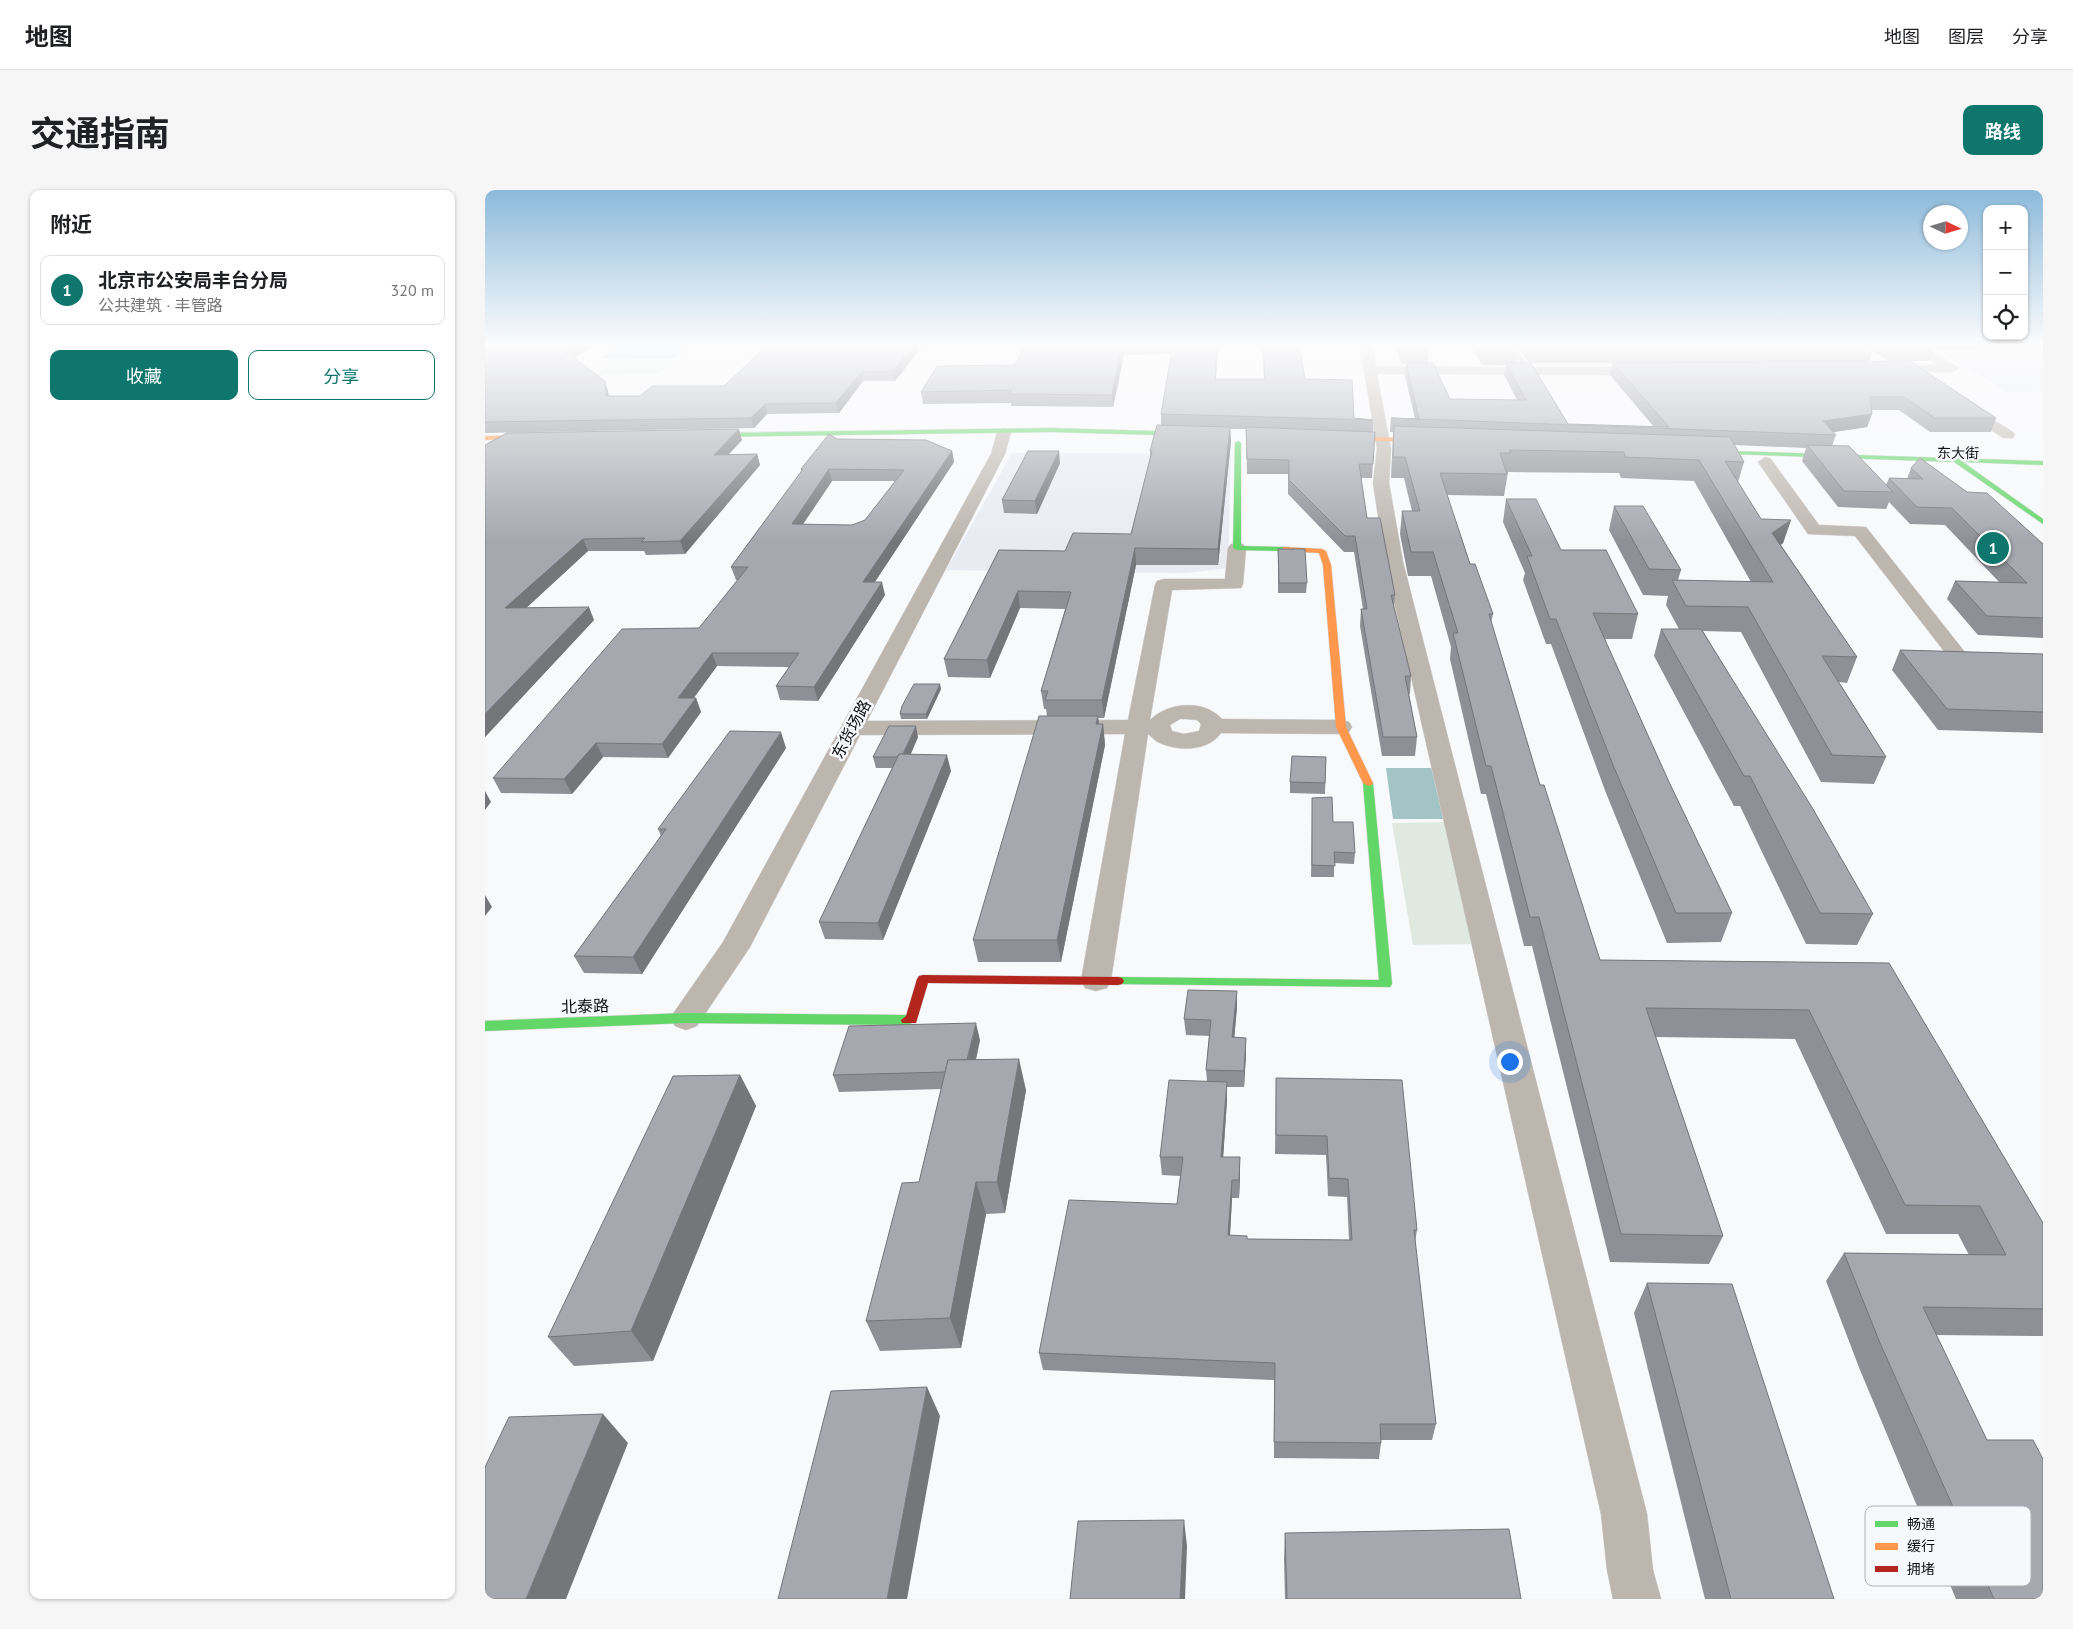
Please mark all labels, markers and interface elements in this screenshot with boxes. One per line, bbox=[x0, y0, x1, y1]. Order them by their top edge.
text: 地图 bbox=[25, 21, 73, 52]
text: 地图 bbox=[1884, 25, 1920, 48]
text: 图层 bbox=[1948, 25, 1984, 48]
text: 分享 bbox=[2012, 25, 2048, 48]
button: 路线 bbox=[1963, 105, 2043, 155]
text: 交通指南 bbox=[30, 110, 170, 156]
north arrow bbox=[1923, 205, 1968, 250]
map controls bbox=[1983, 205, 2028, 340]
button: + bbox=[1983, 205, 2028, 250]
text: 附近 bbox=[50, 211, 92, 238]
button: − bbox=[1983, 250, 2028, 295]
text: 北京市公安局丰台分局 bbox=[98, 268, 288, 292]
text: 1 bbox=[62, 280, 72, 300]
text: 320 m bbox=[391, 280, 434, 300]
text: 公共建筑 · 丰管路 bbox=[98, 295, 223, 315]
button: locate bbox=[1983, 295, 2028, 340]
button: 收藏 bbox=[50, 350, 238, 400]
button: 分享 bbox=[248, 350, 435, 400]
street label: 东大街 bbox=[1937, 444, 1979, 462]
pin: 1 bbox=[1977, 529, 2009, 567]
street label: 东货场路 bbox=[827, 696, 875, 762]
street label: 北泰路 bbox=[561, 995, 609, 1017]
your location bbox=[1497, 1049, 1523, 1075]
legend bbox=[1865, 1506, 2031, 1586]
text: 畅通 bbox=[1907, 1515, 1935, 1533]
text: 缓行 bbox=[1907, 1537, 1935, 1555]
text: 拥堵 bbox=[1907, 1560, 1935, 1578]

